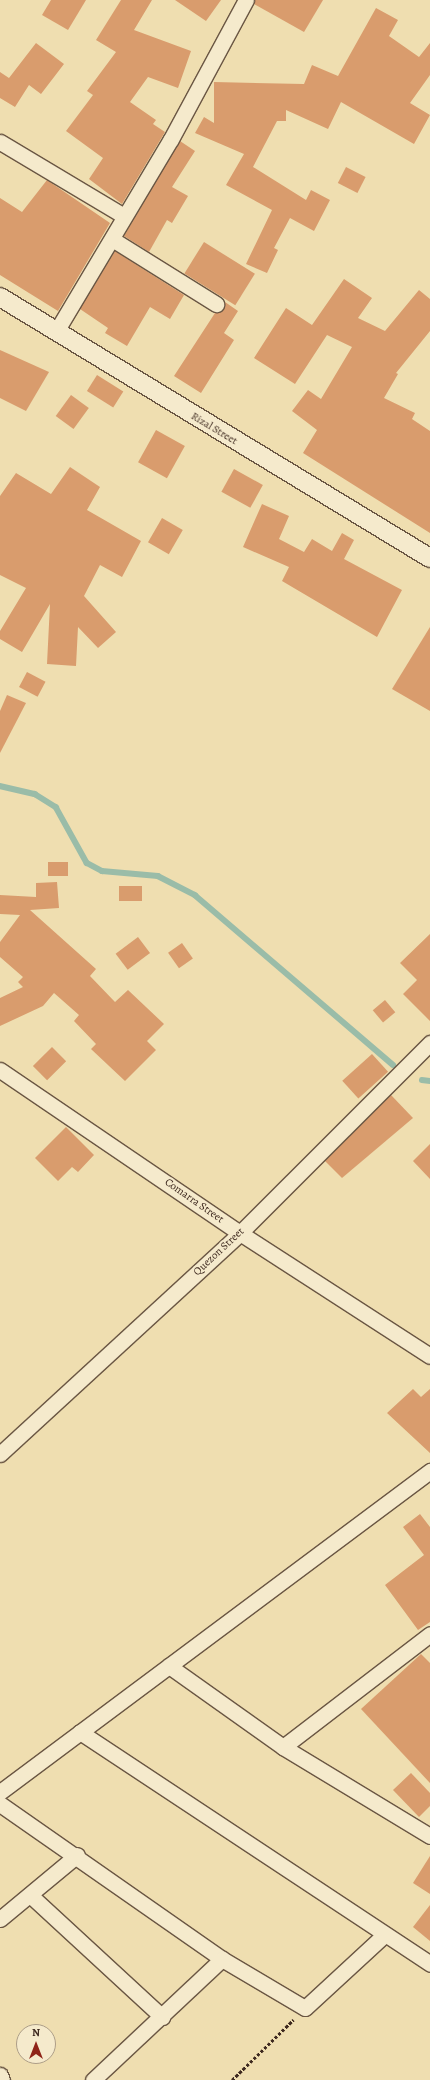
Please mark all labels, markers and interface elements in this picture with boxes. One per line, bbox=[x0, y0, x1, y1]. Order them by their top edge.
street label: Rizal Street bbox=[188, 410, 240, 448]
street label: Comarra Street bbox=[162, 1176, 226, 1226]
street label: Quezon Street bbox=[191, 1225, 247, 1279]
north arrow bbox=[16, 2024, 56, 2064]
text: N bbox=[32, 2025, 40, 2040]

